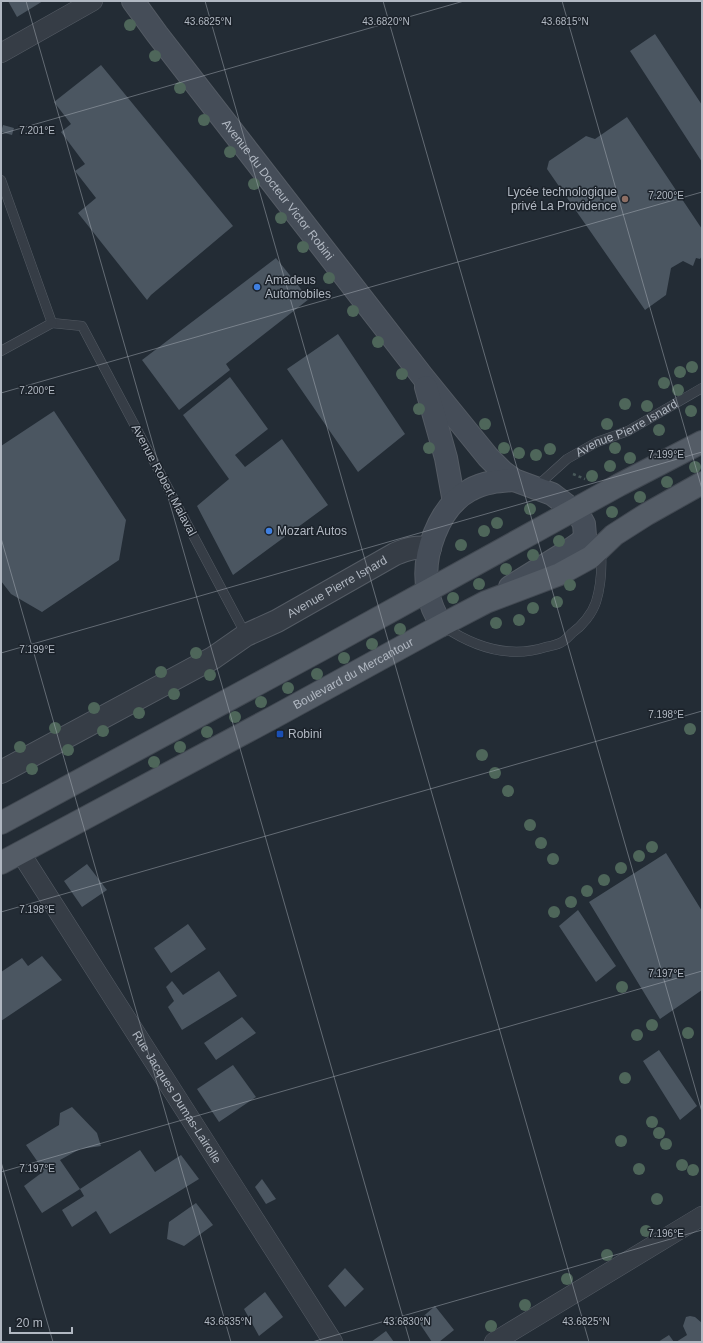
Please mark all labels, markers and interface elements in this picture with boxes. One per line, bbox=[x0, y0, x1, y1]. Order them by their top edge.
text: 43.6825°N bbox=[184, 16, 232, 27]
text: 43.6820°N bbox=[362, 16, 410, 27]
text: 43.6815°N bbox=[541, 16, 589, 27]
street label: Avenue du Docteur Victor Robini bbox=[219, 117, 337, 263]
text: 7.201°E bbox=[19, 125, 55, 136]
place label: Lycée technologique privé La Providence bbox=[507, 185, 617, 213]
text: 7.200°E bbox=[648, 190, 684, 201]
marker: Lycée technologique privé La Providence bbox=[620, 194, 630, 204]
place label: Amadeus Automobiles bbox=[265, 273, 331, 301]
marker: Amadeus Automobiles bbox=[252, 282, 262, 292]
text: 7.200°E bbox=[19, 385, 55, 396]
street label: Avenue Pierre Isnard bbox=[573, 397, 680, 460]
street label: Avenue Robert Malaval bbox=[129, 422, 199, 538]
text: 7.199°E bbox=[648, 449, 684, 460]
place label: Mozart Autos bbox=[277, 524, 347, 538]
marker: Mozart Autos bbox=[264, 526, 274, 536]
street label: Avenue Pierre Isnard bbox=[285, 553, 390, 621]
street label: Boulevard du Mercantour bbox=[291, 635, 416, 712]
text: 7.199°E bbox=[19, 644, 55, 655]
text: 7.198°E bbox=[648, 709, 684, 720]
place label: Robini bbox=[288, 727, 322, 741]
marker: Robini bbox=[275, 729, 285, 739]
text: 7.198°E bbox=[19, 904, 55, 915]
text: 7.197°E bbox=[648, 968, 684, 979]
street label: Rue Jacques Dumas-Lairolle bbox=[129, 1028, 224, 1166]
text: 7.197°E bbox=[19, 1163, 55, 1174]
text: 7.196°E bbox=[648, 1228, 684, 1239]
scale bar bbox=[10, 1309, 72, 1335]
text: 20 m bbox=[16, 1316, 43, 1330]
text: 43.6835°N bbox=[204, 1316, 252, 1327]
text: 43.6830°N bbox=[383, 1316, 431, 1327]
text: 43.6825°N bbox=[562, 1316, 610, 1327]

